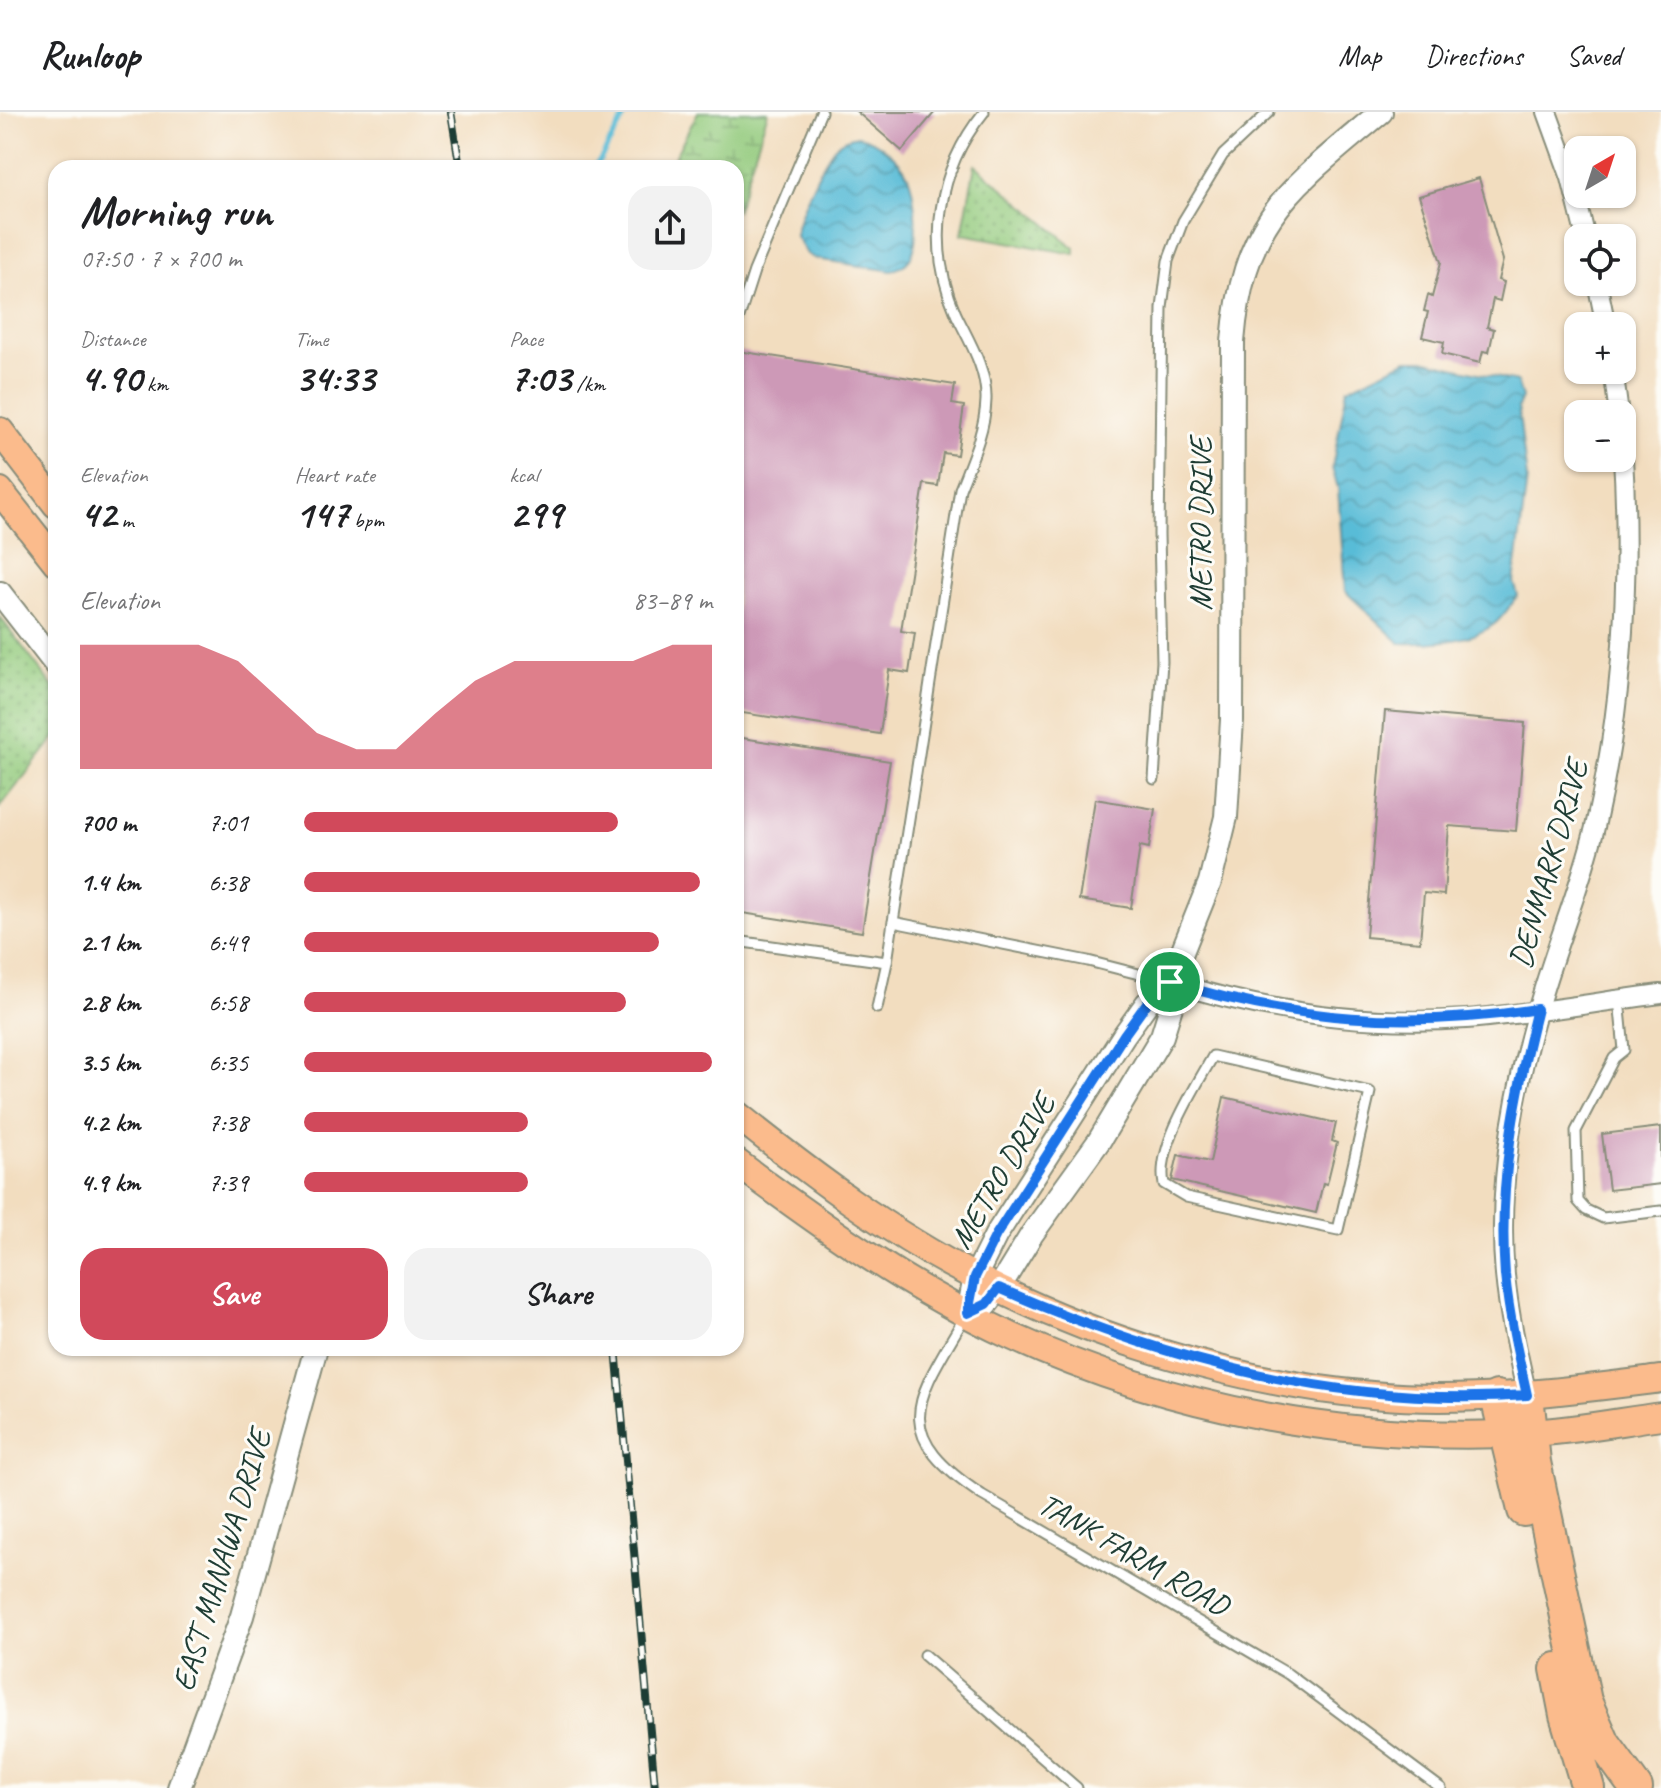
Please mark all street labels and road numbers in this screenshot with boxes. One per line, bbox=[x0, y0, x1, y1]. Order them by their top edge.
street label: METRO DRIVE bbox=[1180, 433, 1221, 611]
street label: DENMARK DRIVE bbox=[1499, 752, 1599, 973]
street label: METRO DRIVE bbox=[940, 1083, 1067, 1256]
street label: EAST MANAWA DRIVE bbox=[162, 1421, 282, 1696]
street label: TANK FARM ROAD bbox=[1031, 1483, 1239, 1627]

